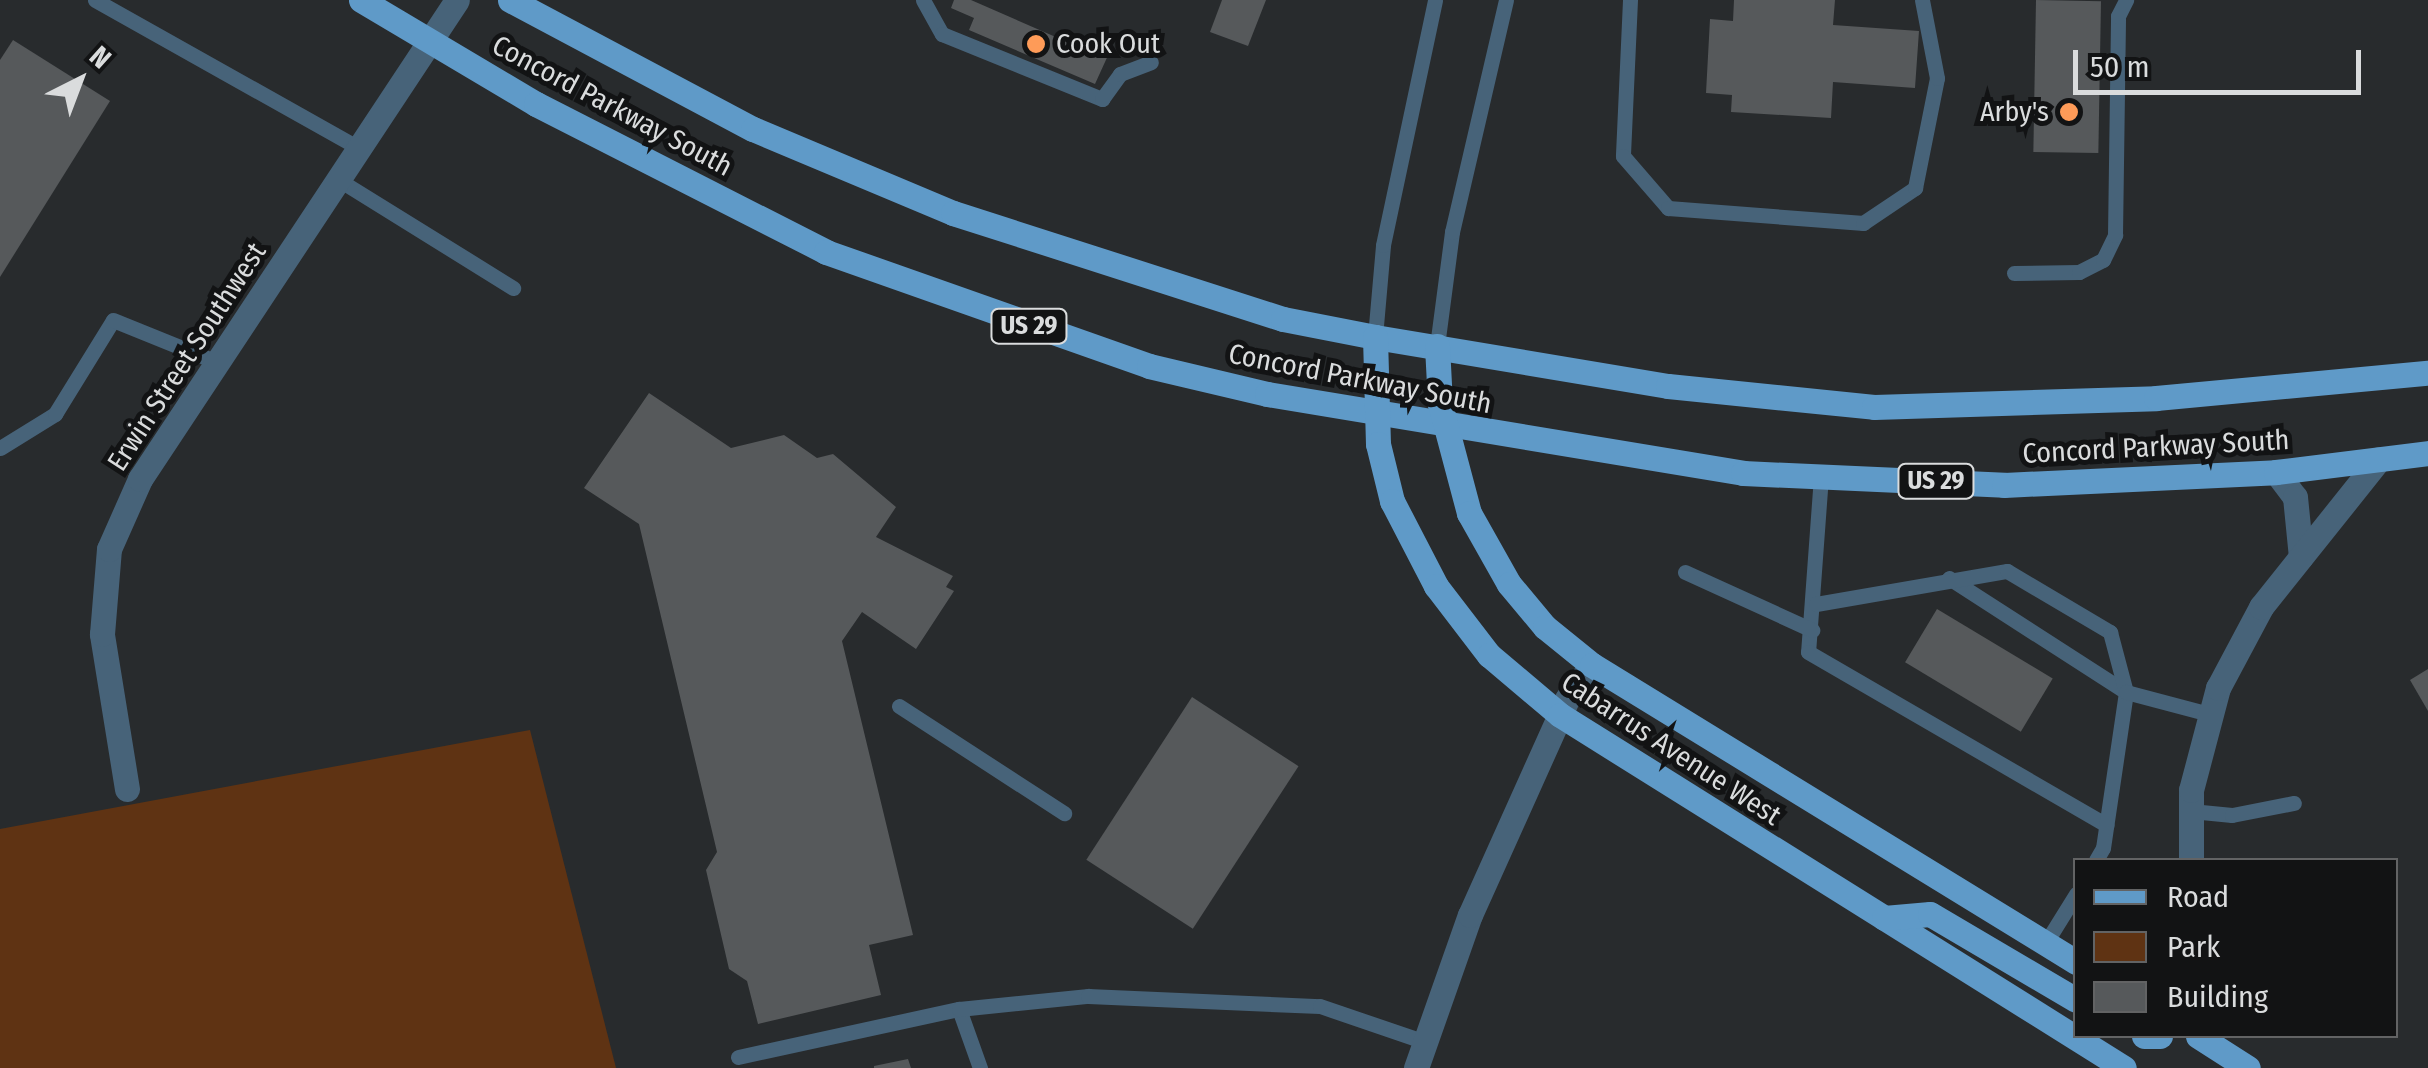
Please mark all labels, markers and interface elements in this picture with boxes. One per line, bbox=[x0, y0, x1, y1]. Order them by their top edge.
place label: Cook Out bbox=[1056, 27, 1160, 61]
street label: Concord Parkway South bbox=[486, 28, 738, 184]
north arrow bbox=[30, 30, 130, 130]
scale bar bbox=[2078, 30, 2366, 92]
marker: Cook Out bbox=[1025, 33, 1047, 55]
text: N bbox=[83, 39, 118, 75]
text: 50 m bbox=[2090, 49, 2150, 85]
place label: Arby's bbox=[1980, 95, 2049, 129]
marker: Arby's bbox=[2058, 101, 2080, 123]
street label: Erwin Street Southwest bbox=[101, 237, 273, 477]
road number: US 29 bbox=[989, 306, 1069, 346]
street label: Concord Parkway South bbox=[1226, 337, 1494, 421]
street label: Concord Parkway South bbox=[2022, 423, 2290, 471]
road number: US 29 bbox=[1896, 461, 1976, 501]
street label: Cabarrus Avenue West bbox=[1555, 665, 1787, 833]
legend bbox=[2073, 858, 2398, 1038]
text: Road bbox=[2167, 879, 2229, 915]
text: Park bbox=[2167, 929, 2220, 965]
text: Building bbox=[2167, 979, 2268, 1015]

